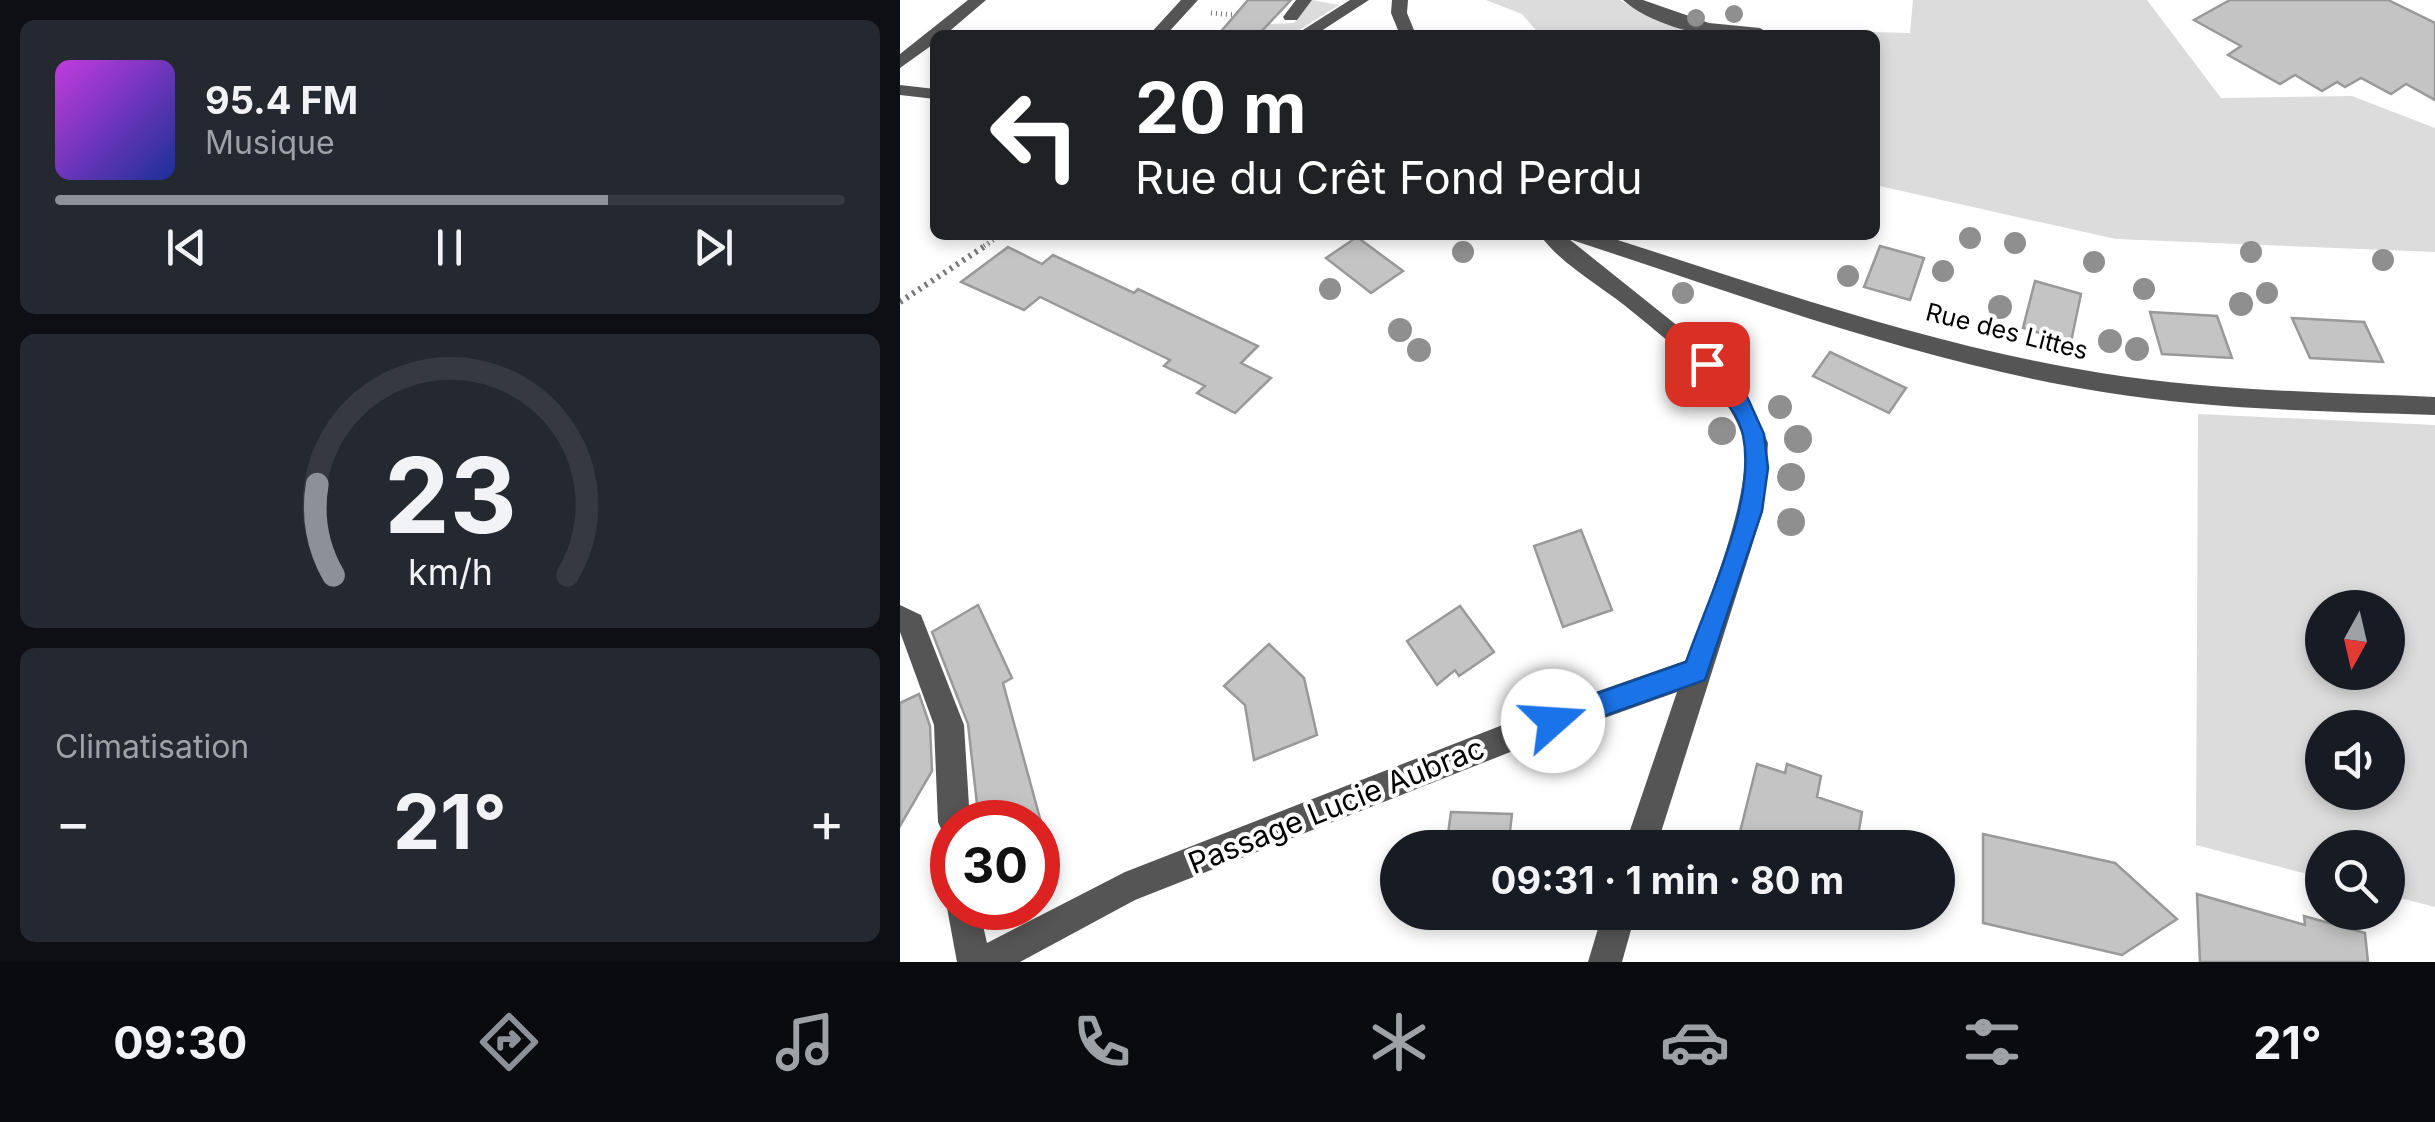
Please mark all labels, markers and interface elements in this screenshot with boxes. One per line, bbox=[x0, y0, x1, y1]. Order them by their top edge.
text: 20 m bbox=[1135, 65, 1307, 150]
icon: left bbox=[970, 70, 1100, 200]
text: 95.4 FM bbox=[205, 77, 358, 123]
text: Musique bbox=[205, 123, 335, 162]
text: Rue du Crêt Fond Perdu bbox=[1135, 150, 1643, 205]
icon: previous bbox=[159, 220, 214, 275]
icon: pause bbox=[422, 220, 477, 275]
icon: next bbox=[686, 220, 741, 275]
street label: Rue des Littes bbox=[1923, 296, 2091, 366]
pin bbox=[1665, 322, 1750, 407]
icon: arrive bbox=[1680, 337, 1735, 392]
text: 23 bbox=[384, 432, 516, 558]
text: km/h bbox=[408, 550, 492, 594]
north arrow bbox=[2305, 590, 2405, 690]
map controls bbox=[2305, 590, 2405, 930]
position arrow bbox=[1501, 669, 1605, 773]
button: sound bbox=[2305, 710, 2405, 810]
text: Climatisation bbox=[55, 727, 249, 766]
street label: Passage Lucie Aubrac bbox=[1183, 729, 1489, 881]
text: 21° bbox=[393, 776, 507, 867]
text: − bbox=[55, 789, 91, 855]
text: + bbox=[809, 789, 845, 855]
speed limit sign: 30 bbox=[930, 800, 1060, 930]
button: search bbox=[2305, 830, 2405, 930]
text: 09:31 · 1 min · 80 m bbox=[1491, 857, 1844, 903]
icon: directions bbox=[474, 1007, 544, 1077]
icon: music bbox=[770, 1007, 840, 1077]
icon: phone bbox=[1067, 1007, 1137, 1077]
icon: climate bbox=[1364, 1007, 1434, 1077]
icon: car bbox=[1660, 1007, 1730, 1077]
icon: filters bbox=[1957, 1007, 2027, 1077]
text: 09:30 bbox=[113, 1015, 247, 1070]
text: 21° bbox=[2253, 1015, 2322, 1070]

